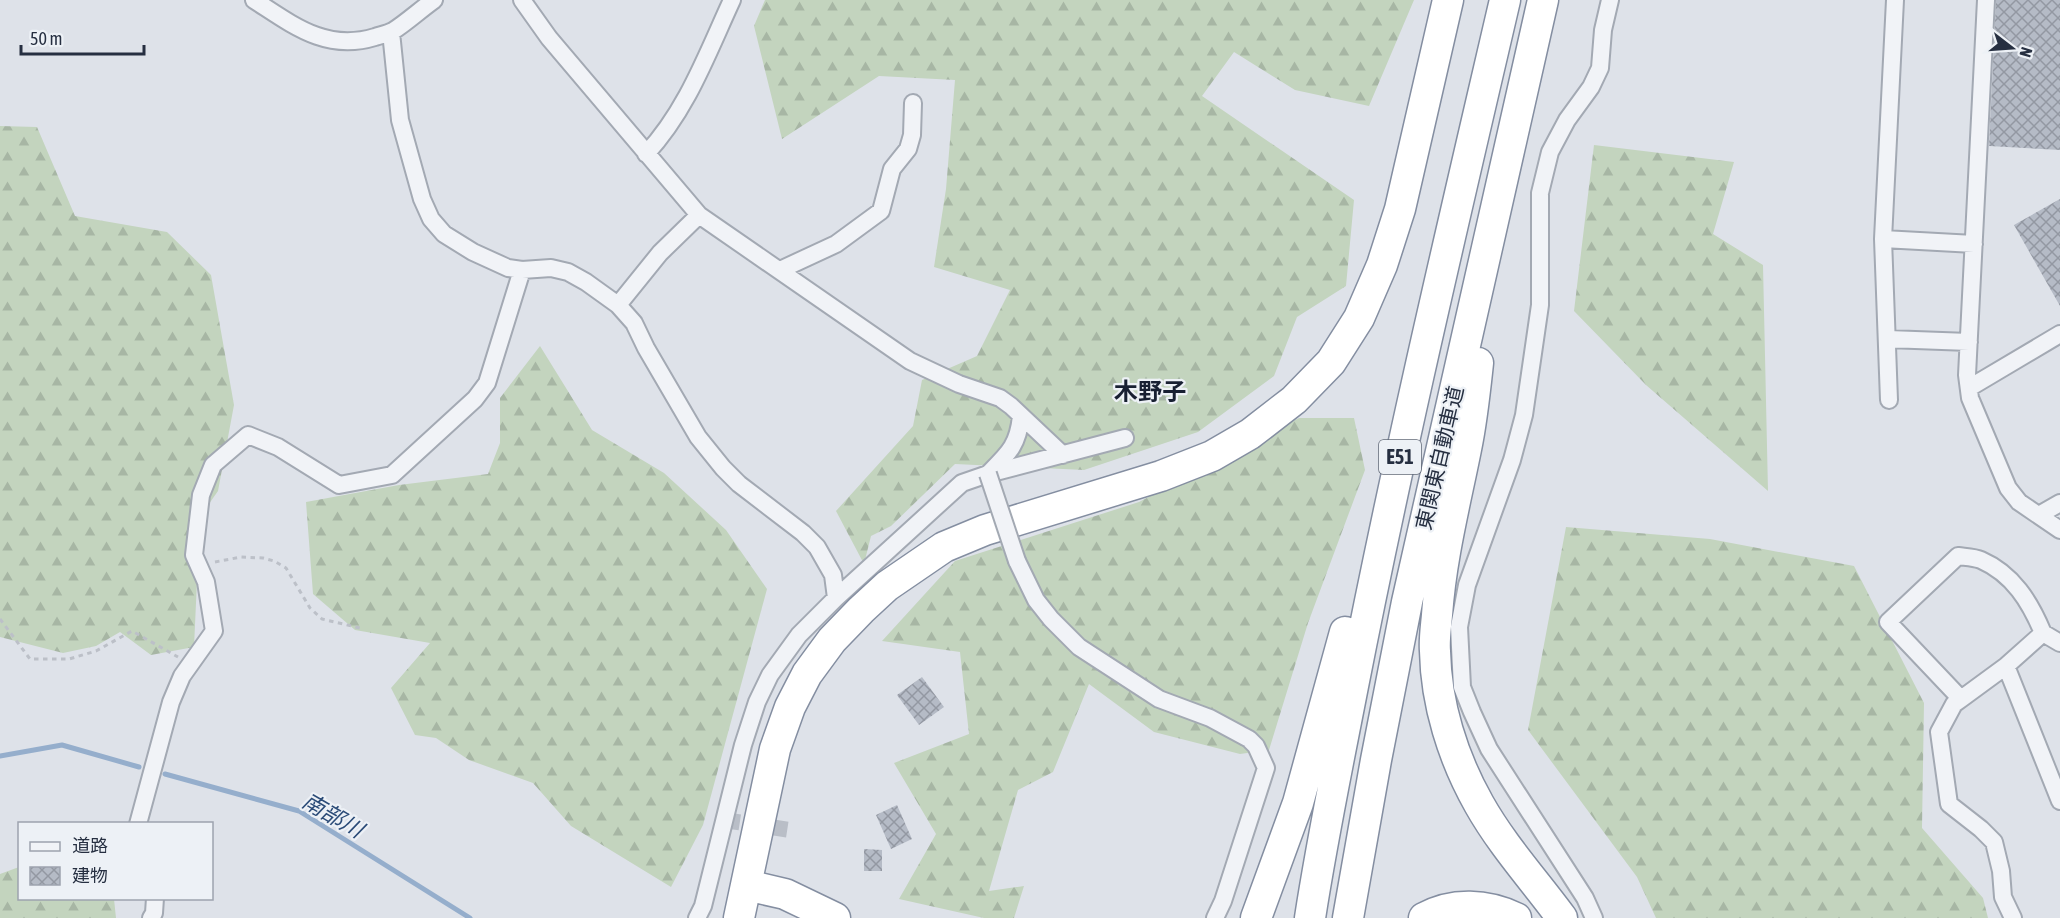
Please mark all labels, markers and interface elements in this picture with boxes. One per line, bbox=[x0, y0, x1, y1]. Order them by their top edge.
scale bar bbox=[21, 18, 144, 56]
north arrow bbox=[1982, 18, 2042, 78]
text: 50 m bbox=[30, 28, 62, 49]
text: N bbox=[2016, 45, 2036, 60]
district label: 木野子 bbox=[1114, 378, 1186, 405]
street label: 東関東自動車道 bbox=[1411, 383, 1467, 532]
road number: E51 bbox=[1379, 440, 1421, 474]
water label: 南部川 bbox=[298, 787, 370, 844]
legend bbox=[18, 822, 213, 900]
text: 道路 bbox=[72, 835, 108, 856]
text: 建物 bbox=[72, 865, 108, 886]

